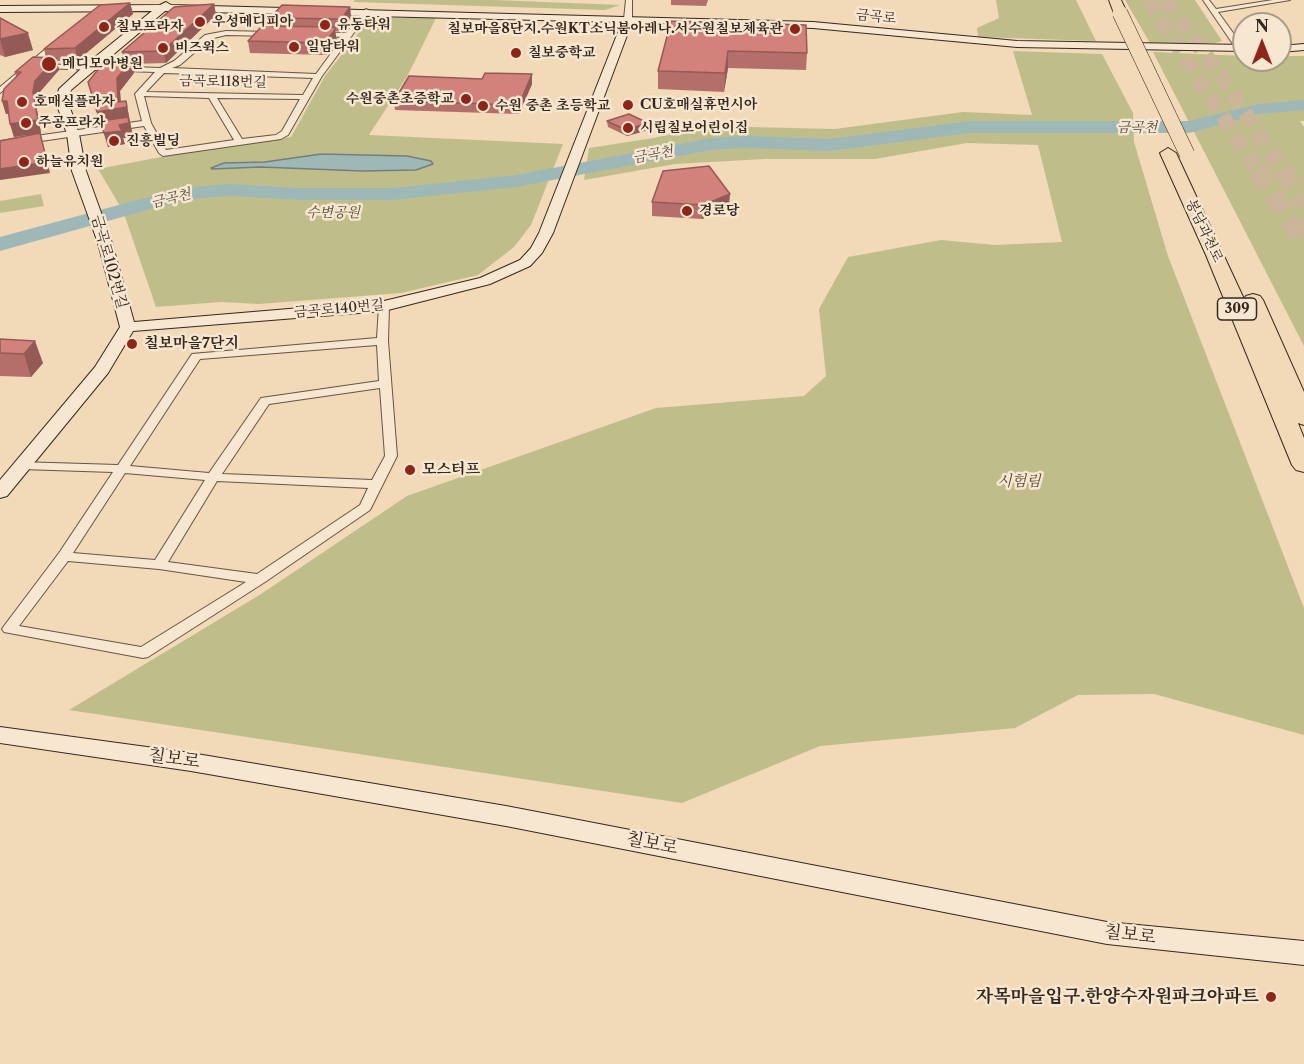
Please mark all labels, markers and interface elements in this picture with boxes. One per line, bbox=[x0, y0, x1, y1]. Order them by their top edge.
street label: 금곡로 bbox=[855, 7, 897, 27]
north arrow bbox=[1232, 12, 1292, 72]
place label: 우성메디피아 bbox=[212, 14, 293, 30]
marker: 우성메디피아 bbox=[193, 15, 207, 29]
text: N bbox=[1255, 16, 1269, 36]
place label: 유동타워 bbox=[337, 17, 391, 33]
marker: 유동타워 bbox=[318, 18, 332, 32]
place label: 칠보프라자 bbox=[116, 19, 184, 35]
marker: 칠보프라자 bbox=[97, 20, 111, 34]
place label: 칠보마을8단지.수원KT소닉붐아레나.서수원칠보체육관 bbox=[447, 21, 783, 37]
marker: 칠보마을8단지.수원KT소닉붐아레나.서수원칠보체육관 bbox=[788, 22, 802, 36]
place label: 일담타워 bbox=[306, 39, 360, 55]
place label: 비즈윅스 bbox=[175, 40, 229, 56]
marker: 일담타워 bbox=[287, 40, 301, 54]
marker: 비즈윅스 bbox=[156, 41, 170, 55]
place label: 칠보중학교 bbox=[528, 45, 596, 61]
marker: 칠보중학교 bbox=[509, 46, 523, 60]
marker: 메디모아병원 bbox=[40, 55, 58, 73]
place label: 메디모아병원 bbox=[62, 56, 143, 72]
street label: 금곡로118번길 bbox=[179, 73, 267, 91]
place label: 수원중촌초증학교 bbox=[346, 91, 454, 107]
marker: 수원중촌초증학교 bbox=[459, 92, 473, 106]
place label: 호매실플라자 bbox=[34, 94, 115, 110]
marker: 호매실플라자 bbox=[15, 95, 29, 109]
place label: CU호매실휴먼시아 bbox=[640, 97, 757, 113]
place label: 수원 중촌 초등학교 bbox=[495, 98, 610, 114]
marker: CU호매실휴먼시아 bbox=[621, 98, 635, 112]
marker: 수원 중촌 초등학교 bbox=[476, 99, 490, 113]
place label: 주공프라자 bbox=[38, 115, 106, 131]
marker: 주공프라자 bbox=[19, 116, 33, 130]
place label: 시립칠보어린이집 bbox=[640, 120, 748, 136]
water label: 금곡천 bbox=[1117, 120, 1157, 136]
marker: 시립칠보어린이집 bbox=[621, 121, 635, 135]
place label: 진흥빌딩 bbox=[126, 133, 180, 149]
marker: 진흥빌딩 bbox=[107, 134, 121, 148]
water label: 금곡천 bbox=[631, 143, 675, 167]
place label: 하늘유치원 bbox=[36, 154, 104, 170]
marker: 하늘유치원 bbox=[17, 155, 31, 169]
water label: 금곡천 bbox=[149, 186, 193, 212]
street label: 봉담과천로 bbox=[1182, 197, 1226, 265]
place label: 경로당 bbox=[699, 203, 740, 219]
marker: 경로당 bbox=[680, 204, 694, 218]
park label: 수변공원 bbox=[306, 205, 360, 221]
street label: 금곡로102번길 bbox=[87, 213, 131, 311]
street label: 금곡로140번길 bbox=[293, 297, 385, 321]
road number: 309 bbox=[1218, 298, 1256, 320]
place label: 칠보마을7단지 bbox=[144, 335, 239, 353]
marker: 칠보마을7단지 bbox=[125, 337, 139, 351]
place label: 모스터프 bbox=[422, 461, 480, 479]
marker: 모스터프 bbox=[403, 463, 417, 477]
park label: 시험림 bbox=[997, 473, 1041, 491]
street label: 칠보로 bbox=[147, 745, 201, 773]
street label: 칠보로 bbox=[624, 828, 680, 860]
street label: 칠보로 bbox=[1103, 921, 1157, 949]
place label: 자목마을입구.한양수자원파크아파트 bbox=[976, 986, 1259, 1008]
marker: 자목마을입구.한양수자원파크아파트 bbox=[1264, 990, 1278, 1004]

